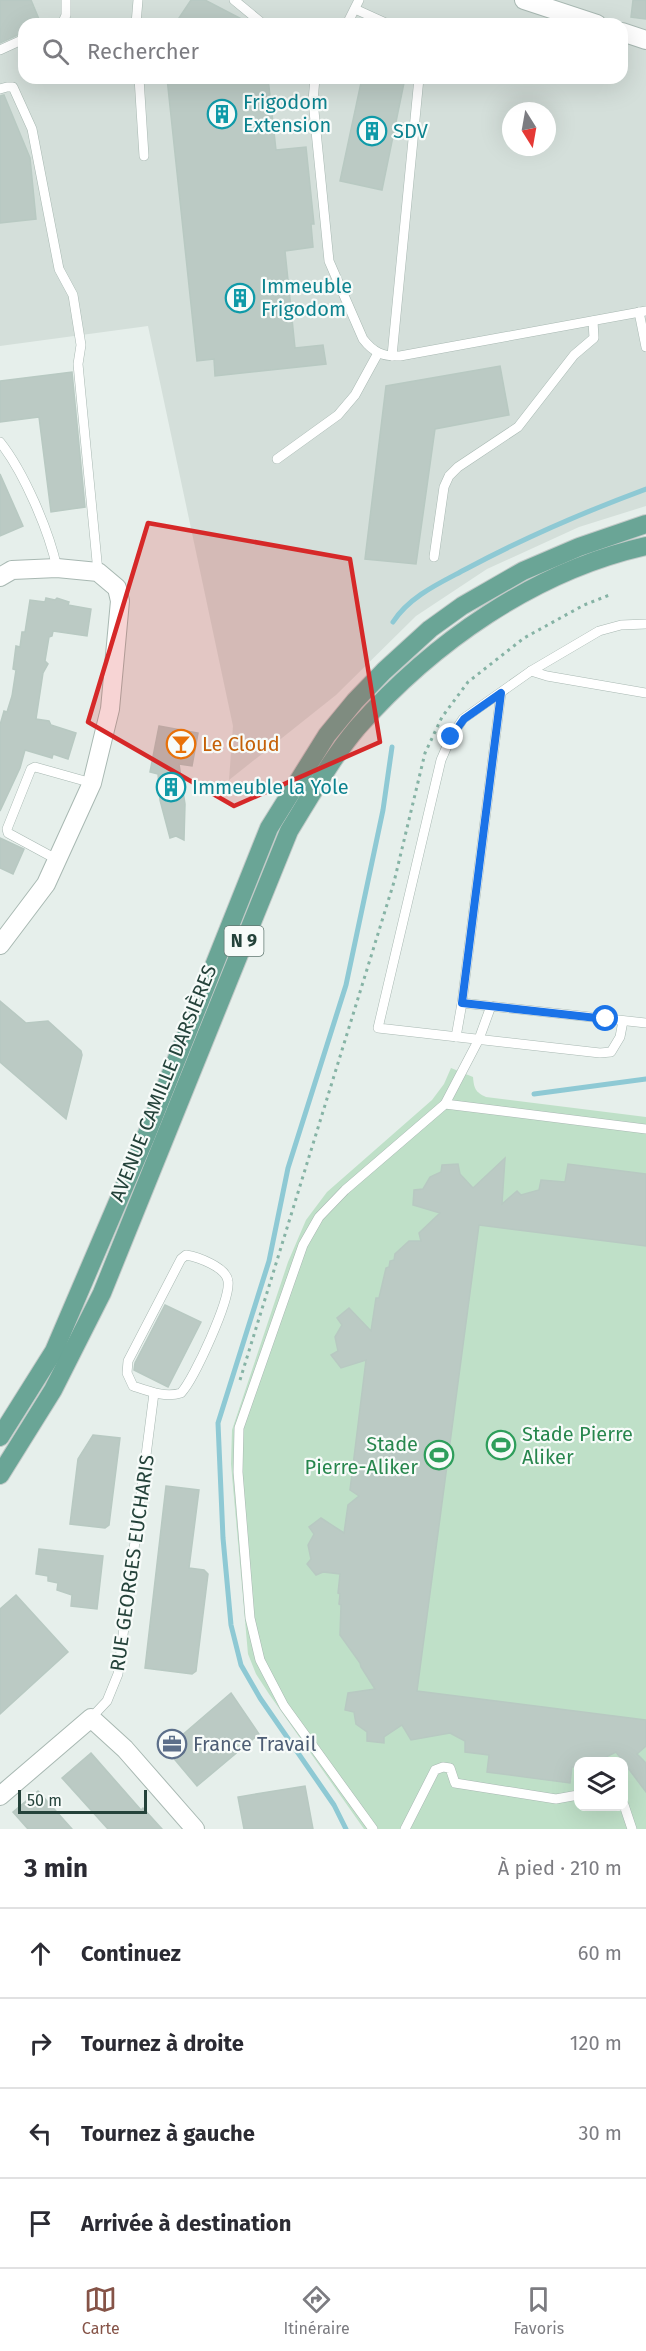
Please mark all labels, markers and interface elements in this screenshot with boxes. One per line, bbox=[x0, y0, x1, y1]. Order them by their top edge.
search box bbox=[18, 18, 628, 84]
icon: search bbox=[39, 35, 72, 68]
text: Rechercher bbox=[87, 38, 199, 65]
place label: Frigodom Extension bbox=[243, 90, 331, 137]
building icon: Frigodom Extension bbox=[206, 98, 238, 130]
north arrow bbox=[502, 102, 556, 156]
building icon: SDV bbox=[356, 115, 388, 147]
place label: SDV bbox=[393, 119, 428, 143]
place label: Immeuble Frigodom bbox=[261, 274, 352, 321]
building icon: Immeuble Frigodom bbox=[224, 282, 256, 314]
route end bbox=[437, 723, 463, 749]
bar icon: Le Cloud bbox=[165, 728, 197, 760]
place label: Le Cloud bbox=[202, 732, 280, 756]
building icon: Immeuble la Yole bbox=[155, 771, 187, 803]
place label: Immeuble la Yole bbox=[192, 775, 349, 799]
road number: N 9 bbox=[224, 926, 264, 956]
street label: AVENUE CAMILLE DARSIÈRES bbox=[104, 961, 222, 1205]
route start bbox=[592, 1005, 618, 1031]
place label: Stade Pierre Aliker bbox=[522, 1422, 633, 1469]
sports icon: Stade Pierre Aliker bbox=[485, 1429, 517, 1461]
place label: Stade Pierre-Aliker bbox=[305, 1432, 418, 1479]
sports icon: Stade Pierre-Aliker bbox=[423, 1439, 455, 1471]
street label: RUE GEORGES EUCHARIS bbox=[105, 1453, 159, 1673]
office icon: France Travail bbox=[156, 1728, 188, 1760]
place label: France Travail bbox=[193, 1732, 316, 1756]
map controls bbox=[574, 1757, 628, 1811]
button: layers bbox=[574, 1757, 628, 1811]
scale bar bbox=[18, 1787, 147, 1814]
text: 50 m bbox=[27, 1791, 62, 1810]
text: 3 min bbox=[24, 1853, 88, 1884]
text: À pied · 210 m bbox=[498, 1856, 622, 1880]
icon: ahead bbox=[24, 1937, 57, 1970]
text: Continuez bbox=[81, 1940, 181, 1967]
text: 60 m bbox=[578, 1941, 622, 1965]
icon: right bbox=[24, 2027, 57, 2060]
text: Tournez à droite bbox=[81, 2030, 244, 2057]
text: 120 m bbox=[570, 2031, 622, 2055]
icon: left bbox=[24, 2117, 57, 2150]
text: Tournez à gauche bbox=[81, 2120, 255, 2147]
text: 30 m bbox=[578, 2121, 622, 2145]
icon: arrive bbox=[24, 2207, 57, 2240]
text: Arrivée à destination bbox=[81, 2210, 291, 2237]
tab: Carte bbox=[82, 2283, 120, 2338]
tab: Itinéraire bbox=[283, 2283, 350, 2338]
tab: Favoris bbox=[513, 2283, 564, 2338]

